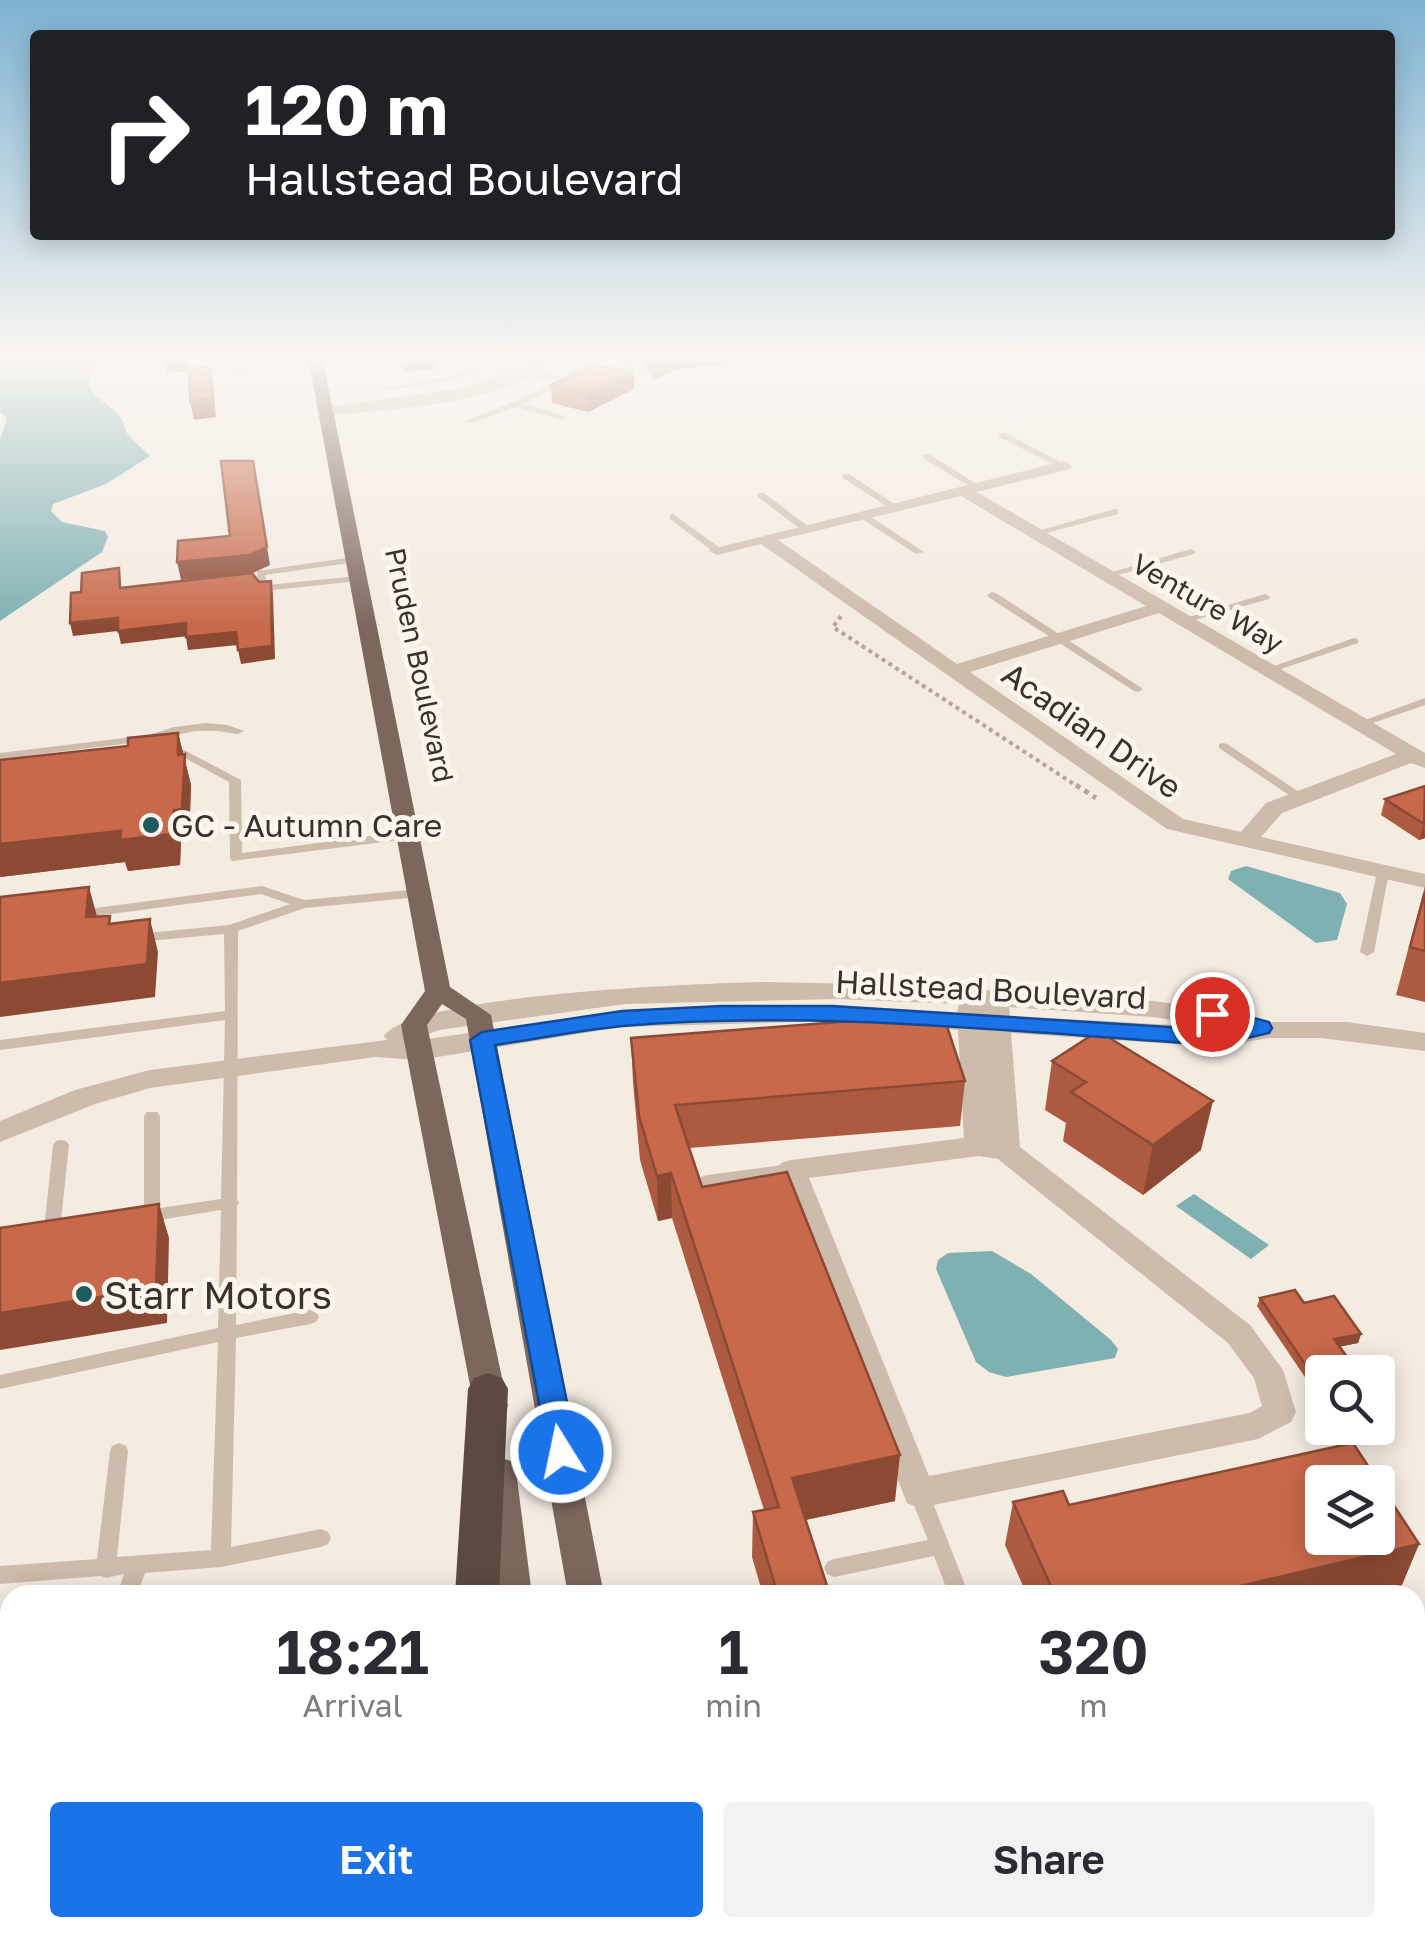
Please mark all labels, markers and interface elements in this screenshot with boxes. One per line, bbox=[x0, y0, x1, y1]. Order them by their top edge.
text: 120 m bbox=[245, 66, 448, 150]
icon: right bbox=[80, 70, 210, 200]
text: Hallstead Boulevard bbox=[245, 151, 683, 205]
street label: Pruden Boulevard bbox=[379, 545, 461, 785]
street label: Venture Way bbox=[1127, 546, 1290, 660]
street label: Acadian Drive bbox=[995, 654, 1189, 806]
place label: GC - Autumn Care bbox=[171, 806, 442, 844]
marker: GC - Autumn Care bbox=[140, 814, 162, 836]
street label: Hallstead Boulevard bbox=[834, 962, 1148, 1016]
pin bbox=[1170, 972, 1255, 1057]
icon: arrive bbox=[1185, 987, 1240, 1042]
place label: Starr Motors bbox=[104, 1272, 332, 1317]
marker: Starr Motors bbox=[73, 1283, 95, 1305]
map controls bbox=[1305, 1355, 1395, 1555]
button: search bbox=[1305, 1355, 1395, 1445]
position arrow bbox=[509, 1400, 613, 1504]
button: layers bbox=[1305, 1465, 1395, 1555]
text: 18:21 bbox=[276, 1615, 429, 1687]
text: 1 bbox=[718, 1615, 749, 1687]
text: 320 bbox=[1038, 1615, 1149, 1687]
text: Arrival bbox=[303, 1686, 403, 1724]
text: min bbox=[705, 1686, 762, 1724]
text: m bbox=[1079, 1686, 1108, 1724]
button: Exit bbox=[50, 1802, 703, 1917]
button: Share bbox=[723, 1802, 1375, 1917]

